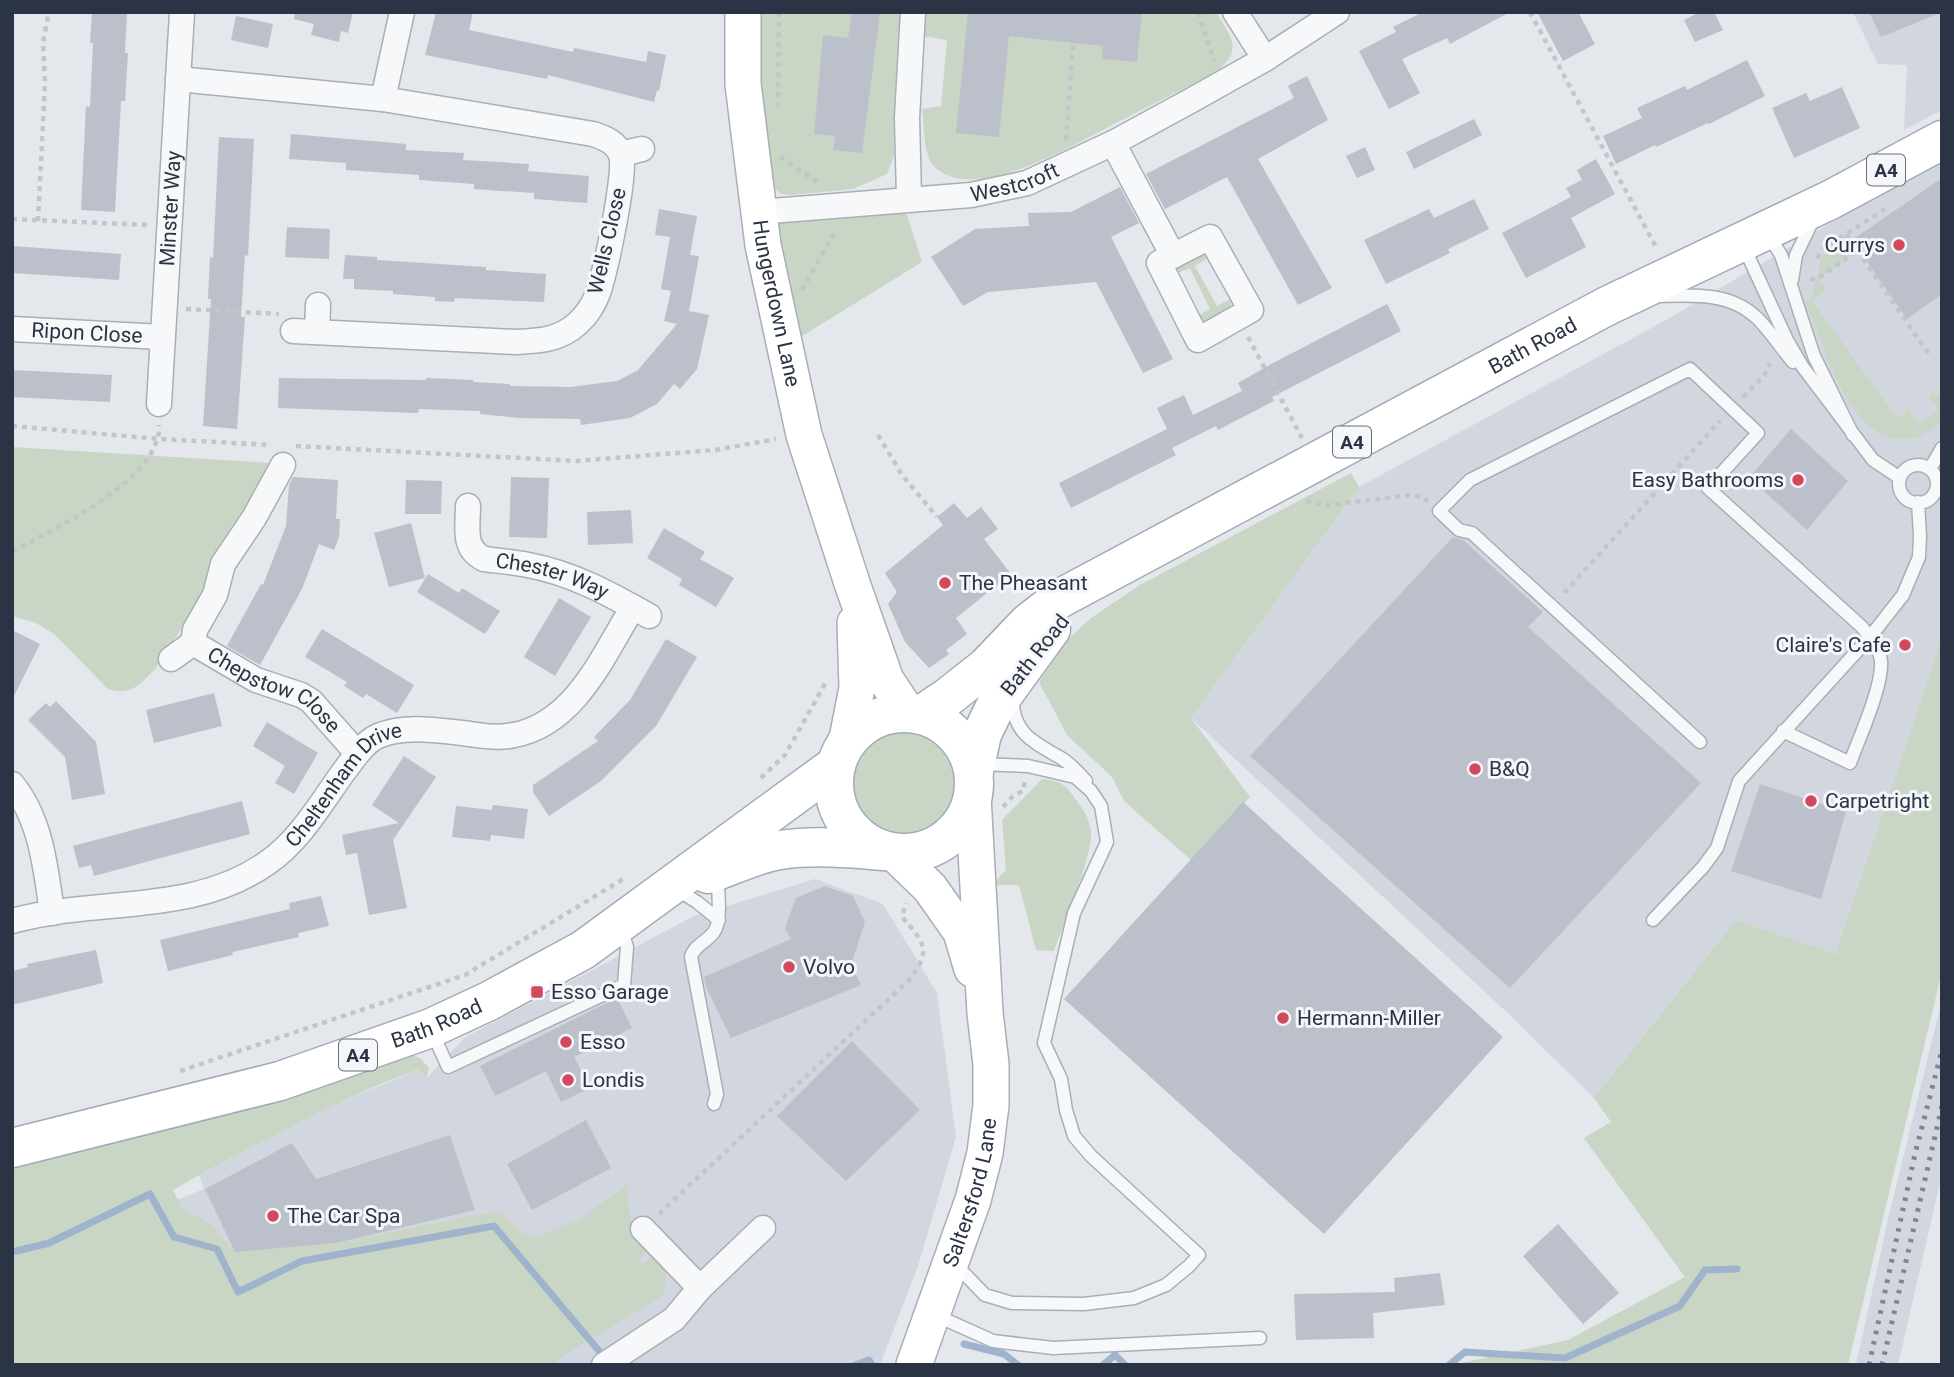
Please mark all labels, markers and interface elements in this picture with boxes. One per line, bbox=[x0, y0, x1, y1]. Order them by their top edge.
street label: Minster Way bbox=[155, 150, 186, 267]
road number: A4 bbox=[1867, 154, 1905, 186]
street label: Westcroft bbox=[968, 158, 1063, 207]
street label: Wells Close bbox=[583, 185, 631, 297]
street label: Hungerdown Lane bbox=[748, 218, 805, 389]
place label: Currys bbox=[1825, 233, 1885, 257]
marker: Currys bbox=[1891, 237, 1907, 253]
street label: Bath Road bbox=[1484, 312, 1581, 379]
street label: Ripon Close bbox=[31, 318, 143, 348]
road number: A4 bbox=[1333, 426, 1371, 458]
place label: Easy Bathrooms bbox=[1632, 468, 1784, 492]
marker: Easy Bathrooms bbox=[1790, 472, 1806, 488]
street label: Chester Way bbox=[494, 549, 613, 604]
place label: The Pheasant bbox=[959, 571, 1088, 595]
marker: The Pheasant bbox=[937, 575, 953, 591]
street label: Bath Road bbox=[996, 610, 1074, 700]
place label: Claire's Cafe bbox=[1776, 633, 1891, 657]
marker: Claire's Cafe bbox=[1897, 637, 1913, 653]
street label: Chepstow Close bbox=[203, 642, 345, 738]
street label: Cheltenham Drive bbox=[281, 718, 404, 852]
place label: B&Q bbox=[1489, 757, 1530, 781]
marker: B&Q bbox=[1467, 761, 1483, 777]
place label: Carpetright bbox=[1825, 789, 1930, 813]
marker: Carpetright bbox=[1803, 793, 1819, 809]
place label: Volvo bbox=[803, 955, 855, 979]
marker: Volvo bbox=[781, 959, 797, 975]
place label: Esso Garage bbox=[551, 980, 669, 1004]
marker: Esso Garage bbox=[529, 984, 545, 1000]
street label: Bath Road bbox=[388, 994, 486, 1053]
place label: Hermann-Miller bbox=[1297, 1006, 1441, 1030]
marker: Hermann-Miller bbox=[1275, 1010, 1291, 1026]
place label: Esso bbox=[580, 1030, 626, 1054]
marker: Esso bbox=[558, 1034, 574, 1050]
road number: A4 bbox=[339, 1040, 377, 1070]
place label: Londis bbox=[582, 1068, 645, 1092]
marker: Londis bbox=[560, 1072, 576, 1088]
street label: Saltersford Lane bbox=[938, 1117, 1001, 1270]
place label: The Car Spa bbox=[287, 1204, 401, 1228]
marker: The Car Spa bbox=[265, 1208, 281, 1224]

